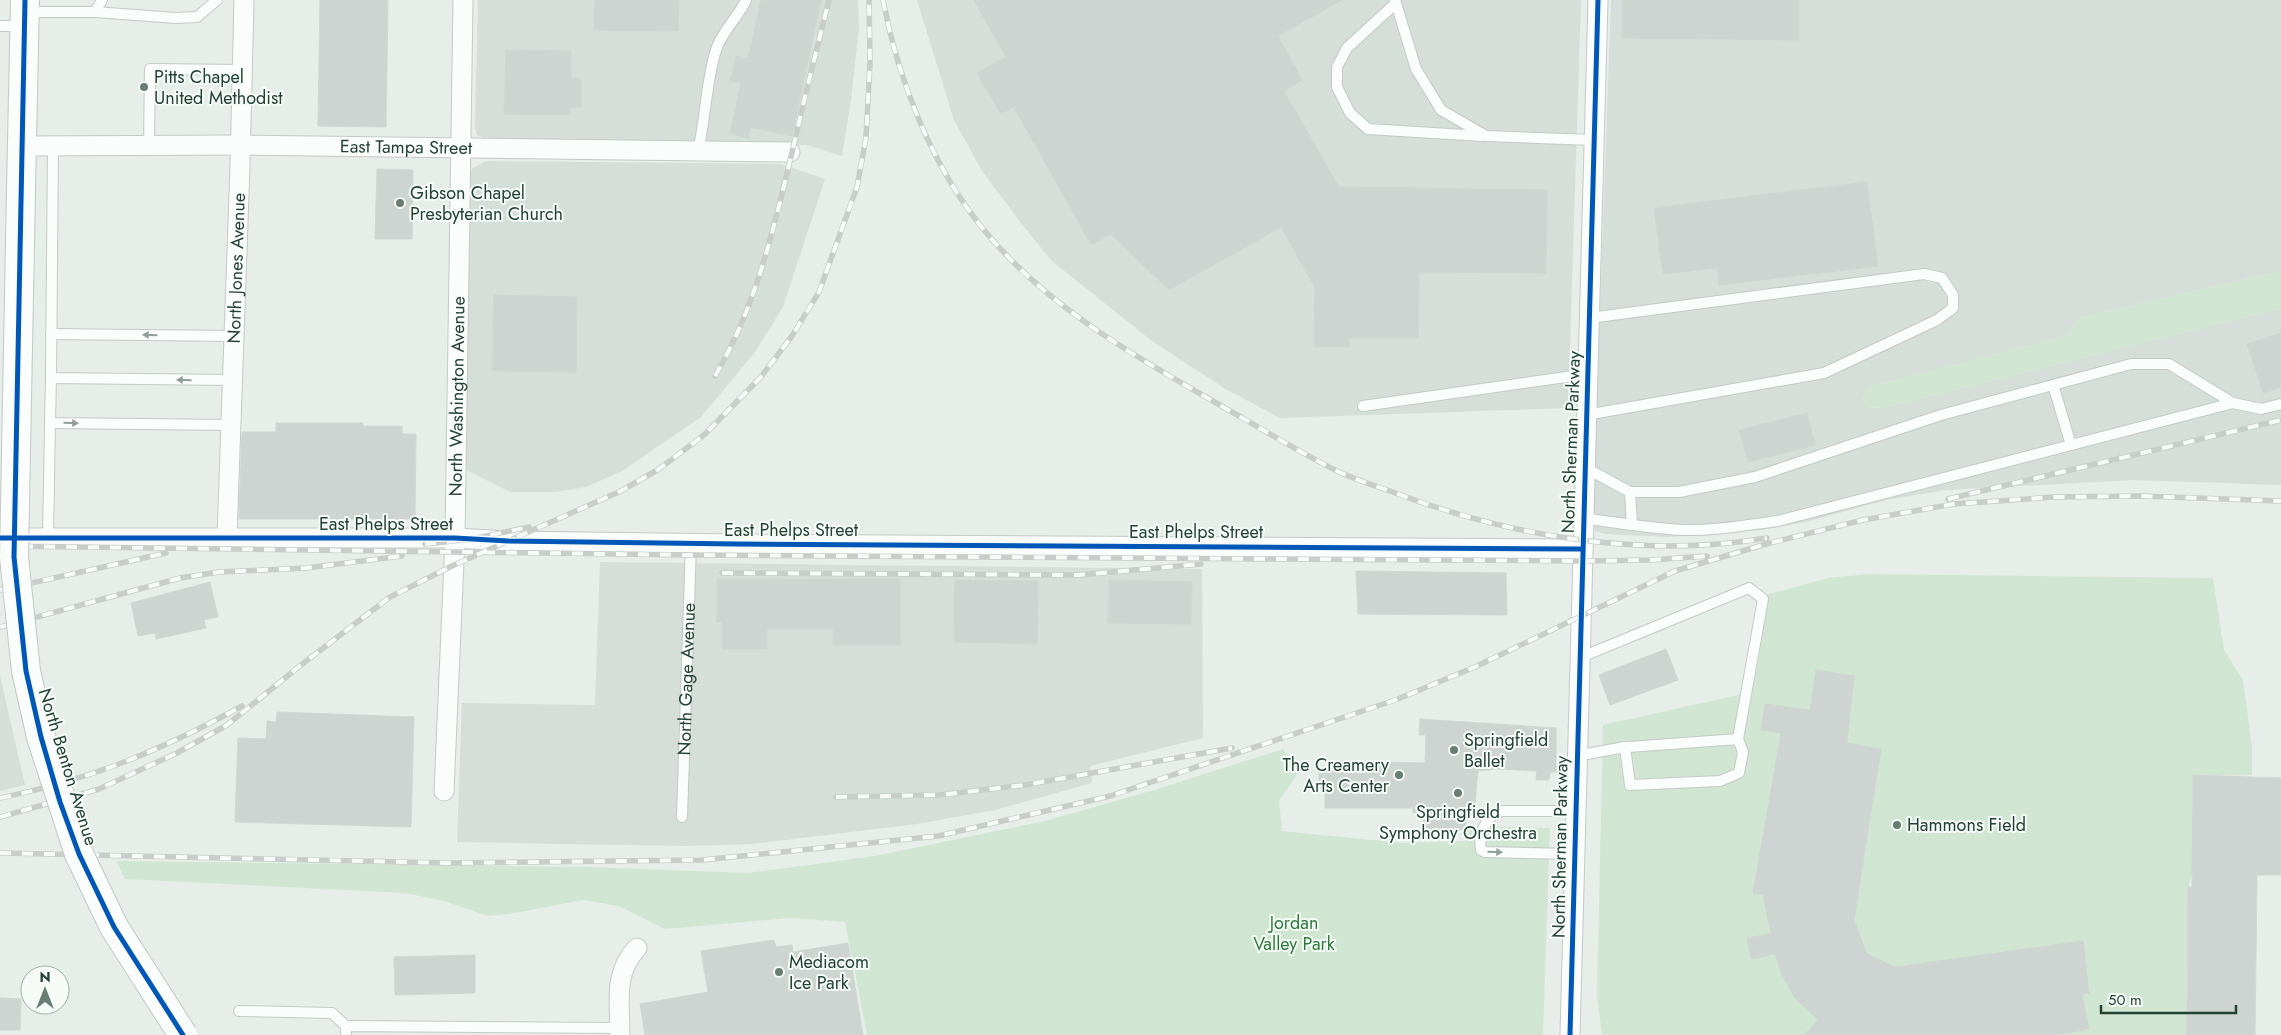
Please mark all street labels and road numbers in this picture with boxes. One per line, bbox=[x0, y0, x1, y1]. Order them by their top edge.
street label: East Tampa Street bbox=[340, 133, 473, 161]
street label: North Jones Avenue bbox=[221, 192, 252, 344]
street label: North Washington Avenue bbox=[443, 296, 472, 496]
street label: North Sherman Parkway bbox=[1555, 350, 1587, 534]
street label: East Phelps Street bbox=[319, 511, 454, 537]
street label: East Phelps Street bbox=[724, 517, 859, 543]
street label: East Phelps Street bbox=[1129, 519, 1264, 545]
street label: North Gage Avenue bbox=[671, 602, 702, 756]
street label: North Benton Avenue bbox=[32, 685, 104, 849]
street label: North Sherman Parkway bbox=[1545, 755, 1575, 938]

